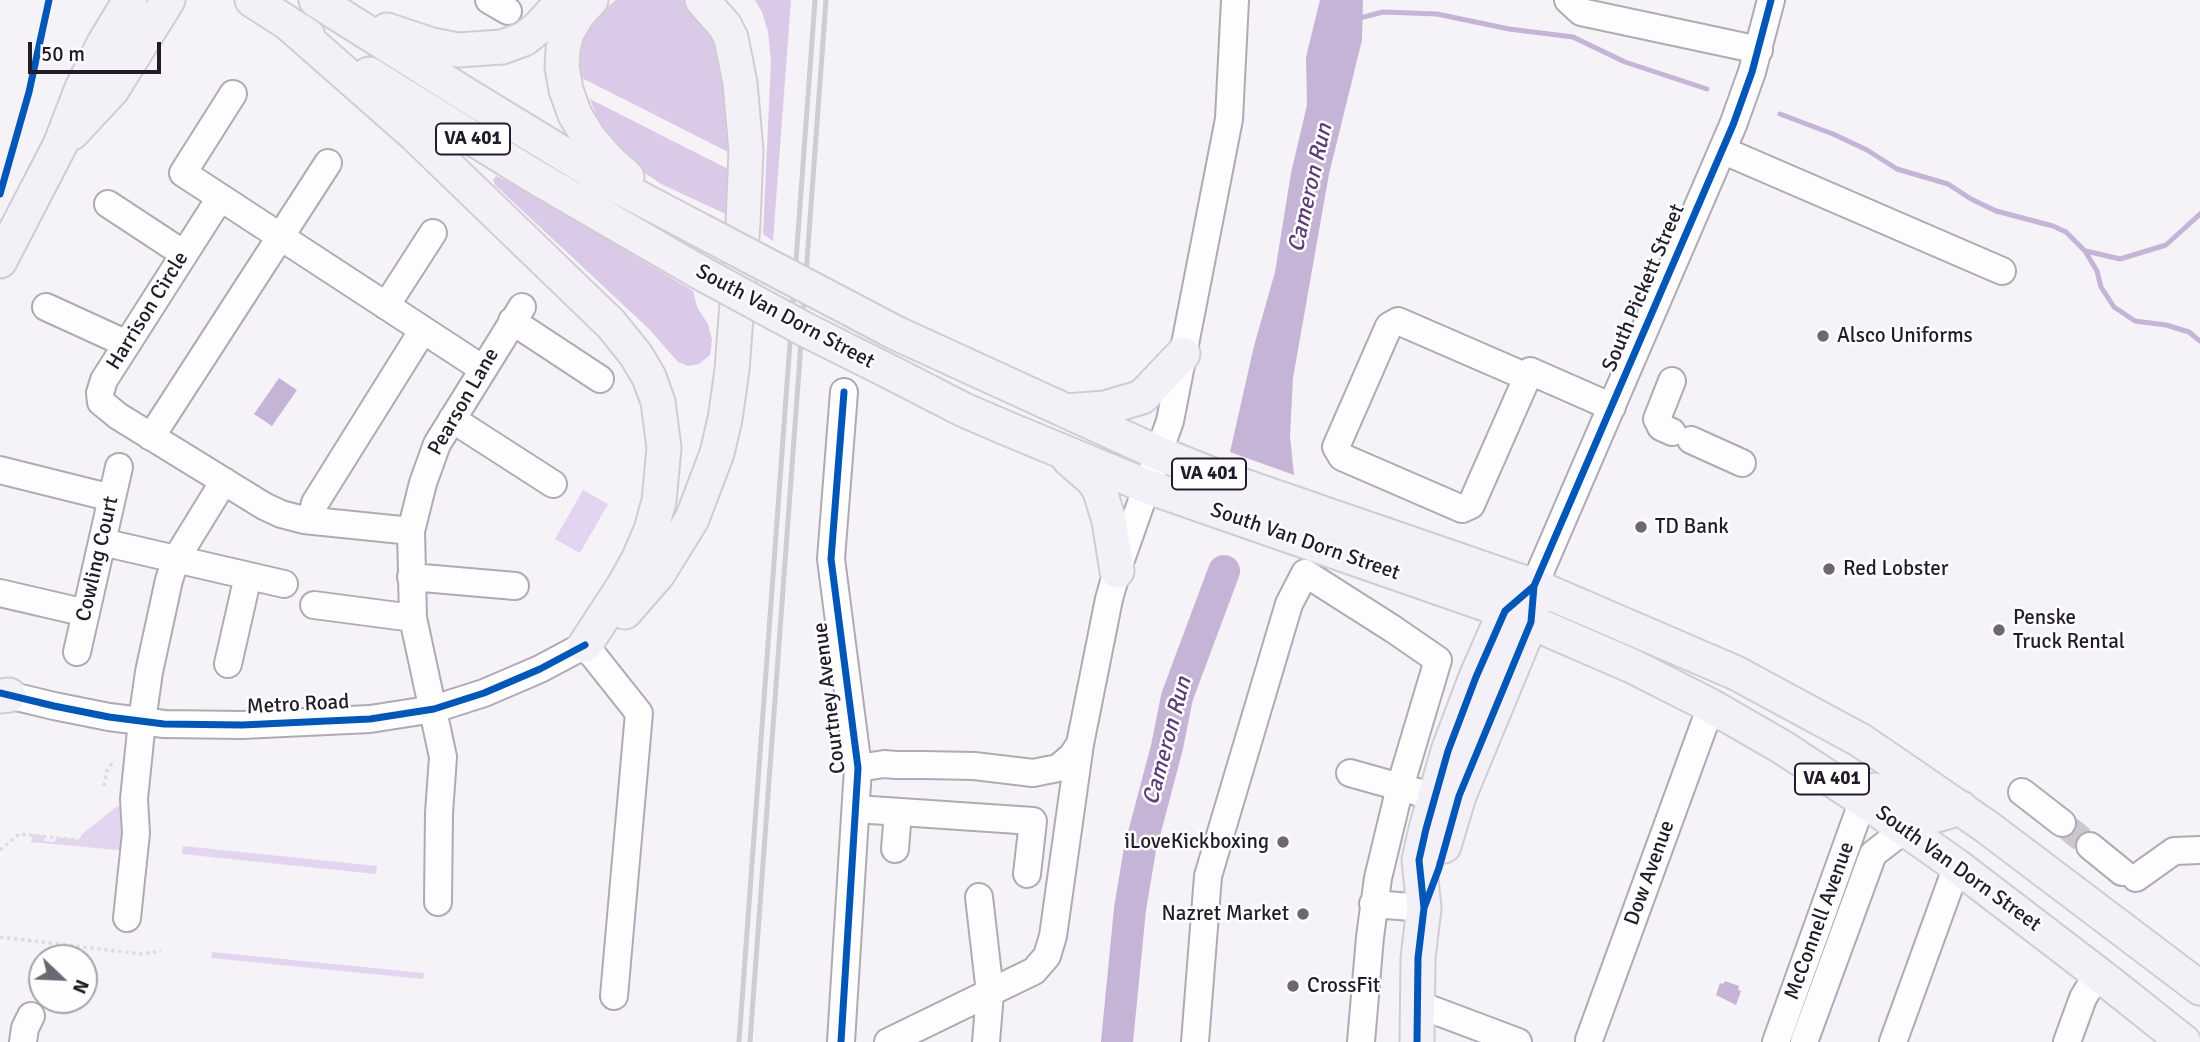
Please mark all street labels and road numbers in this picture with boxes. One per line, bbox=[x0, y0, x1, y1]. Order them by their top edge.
road number: VA 401 bbox=[436, 124, 510, 154]
street label: South Pickett Street bbox=[1597, 200, 1691, 376]
street label: Harrison Circle bbox=[102, 247, 194, 375]
street label: South Van Dorn Street bbox=[691, 259, 879, 375]
street label: Pearson Lane bbox=[423, 344, 505, 460]
road number: VA 401 bbox=[1172, 458, 1246, 489]
street label: Cowling Court bbox=[71, 494, 125, 624]
street label: South Van Dorn Street bbox=[1207, 498, 1403, 586]
street label: Courtney Avenue bbox=[808, 621, 852, 775]
street label: Metro Road bbox=[246, 690, 350, 720]
road number: VA 401 bbox=[1795, 764, 1869, 794]
street label: South Van Dorn Street bbox=[1870, 800, 2046, 938]
street label: Dow Avenue bbox=[1619, 817, 1681, 929]
street label: McConnell Avenue bbox=[1780, 839, 1860, 1003]

